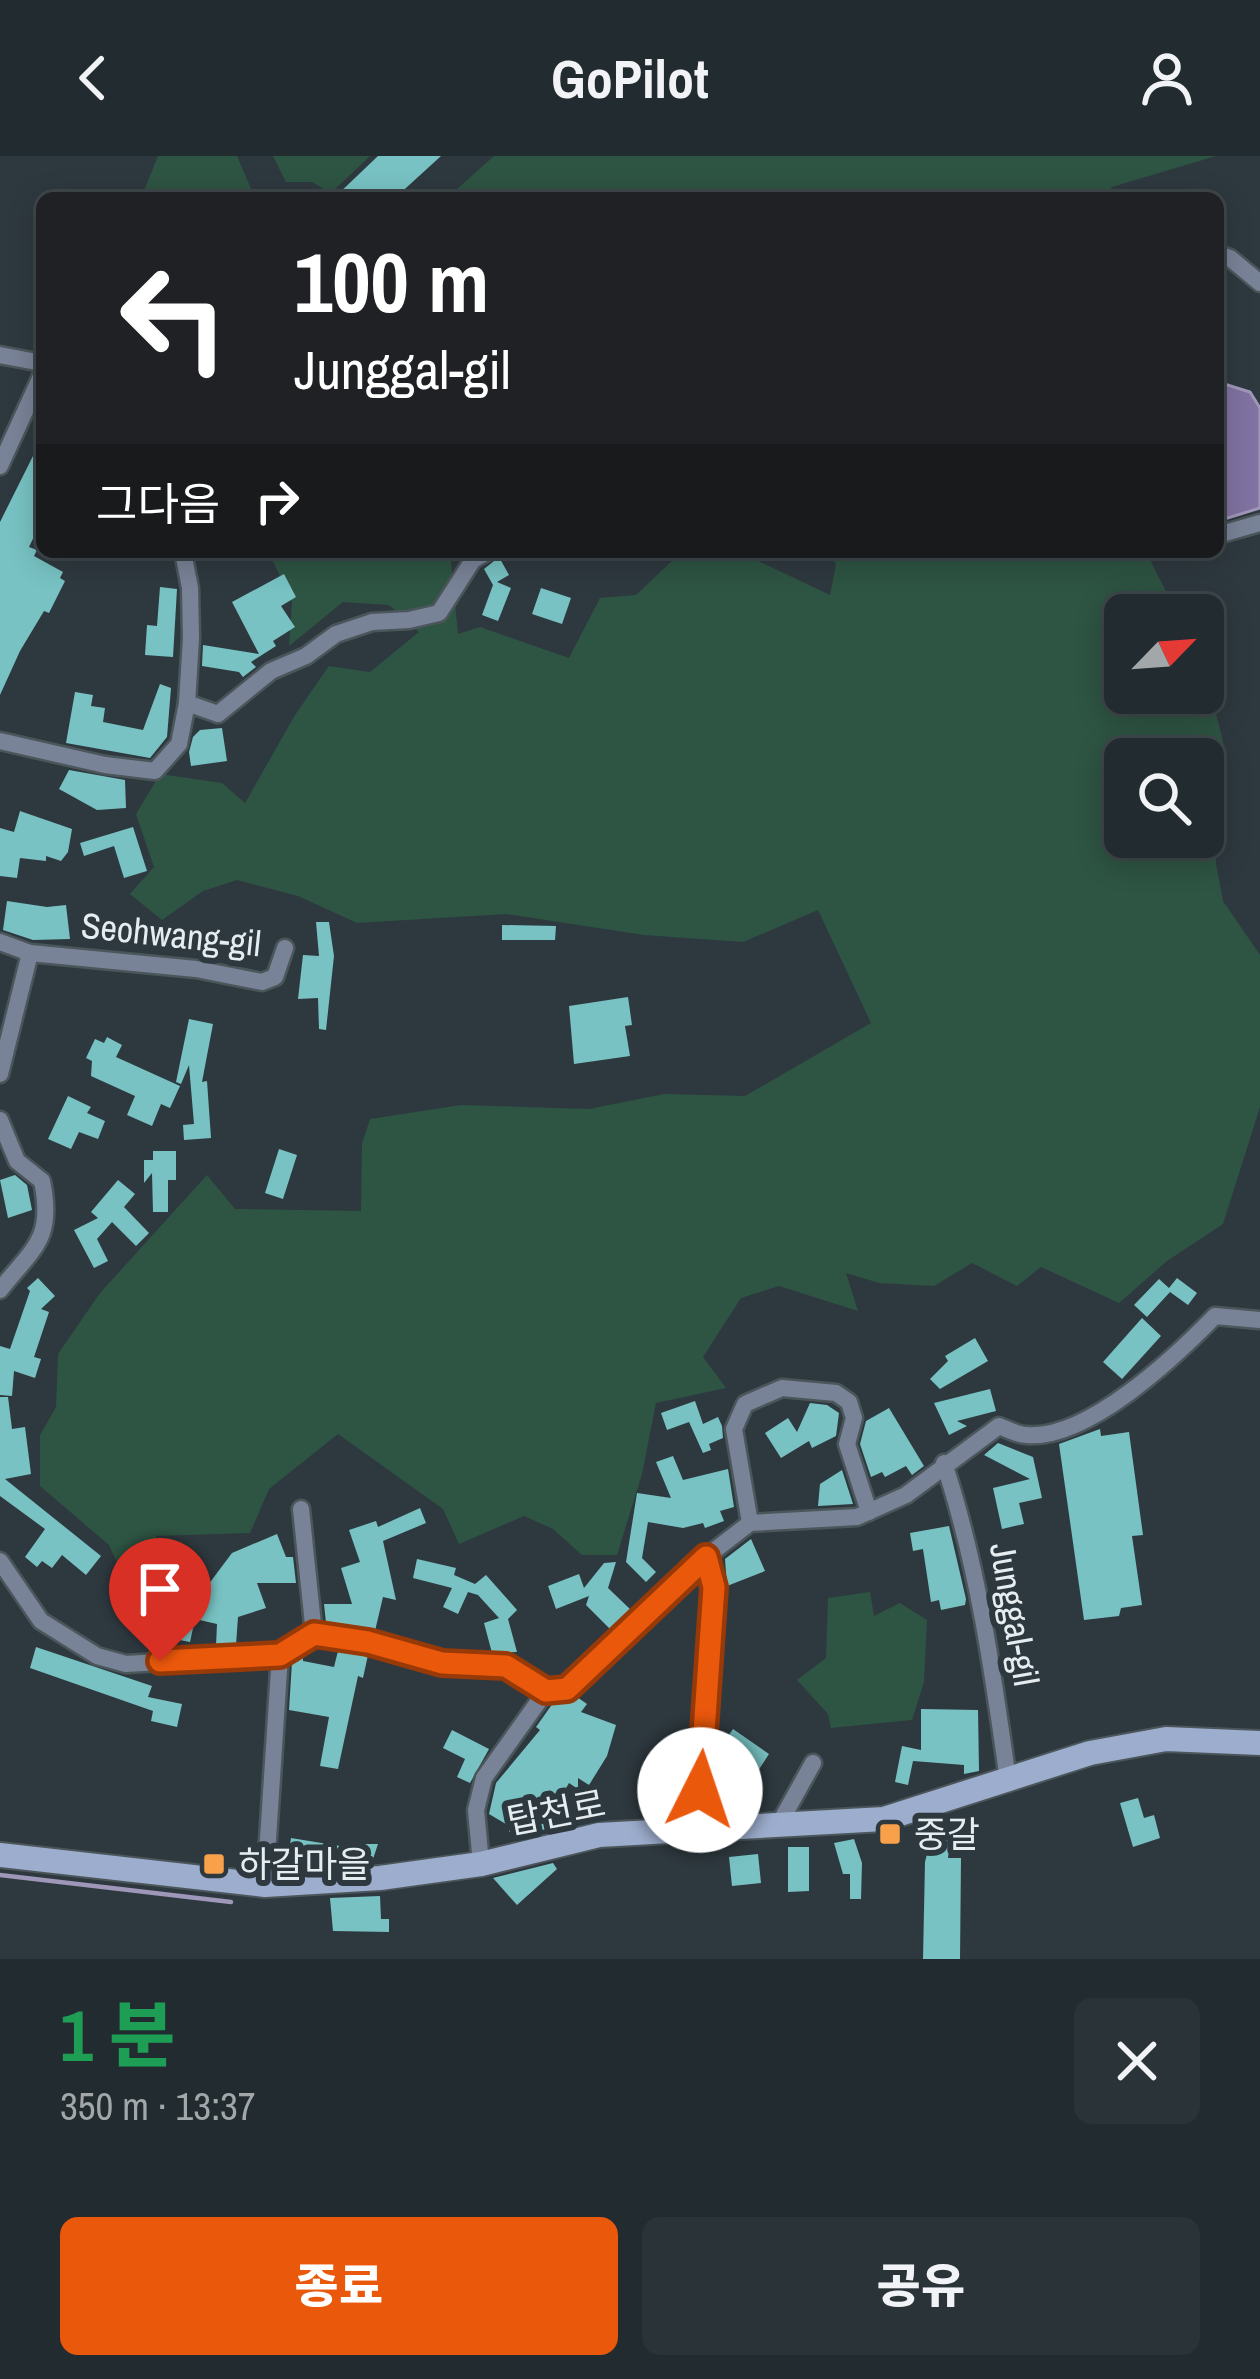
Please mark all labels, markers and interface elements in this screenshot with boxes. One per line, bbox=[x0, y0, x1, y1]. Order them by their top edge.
text: GoPilot bbox=[551, 42, 709, 115]
icon: back bbox=[60, 45, 126, 111]
icon: person bbox=[1134, 45, 1200, 111]
text: 100 m bbox=[294, 225, 489, 338]
icon: left bbox=[96, 240, 252, 396]
text: Junggal-gil bbox=[294, 333, 511, 406]
icon: right bbox=[244, 468, 310, 534]
text: 그다음 bbox=[96, 473, 220, 534]
north arrow bbox=[1104, 594, 1224, 714]
map controls bbox=[1104, 594, 1224, 858]
button: search bbox=[1104, 738, 1224, 858]
street label: Seohwang-gil bbox=[79, 901, 263, 967]
pin bbox=[109, 1538, 211, 1661]
street label: Junggal-gil bbox=[979, 1539, 1051, 1689]
icon: arrive bbox=[127, 1556, 193, 1622]
position arrow bbox=[637, 1727, 763, 1853]
street label: 탑천로 bbox=[503, 1779, 609, 1845]
place label: 중갈 bbox=[914, 1810, 980, 1858]
marker: 중갈 bbox=[877, 1821, 903, 1847]
place label: 하갈마을 bbox=[238, 1840, 370, 1888]
marker: 하갈마을 bbox=[201, 1851, 227, 1877]
text: 1 분 bbox=[60, 1986, 176, 2083]
button: close bbox=[1074, 1998, 1200, 2124]
text: 350 m · 13:37 bbox=[60, 2080, 256, 2132]
button: 종료 bbox=[60, 2217, 618, 2355]
button: 공유 bbox=[642, 2217, 1200, 2355]

